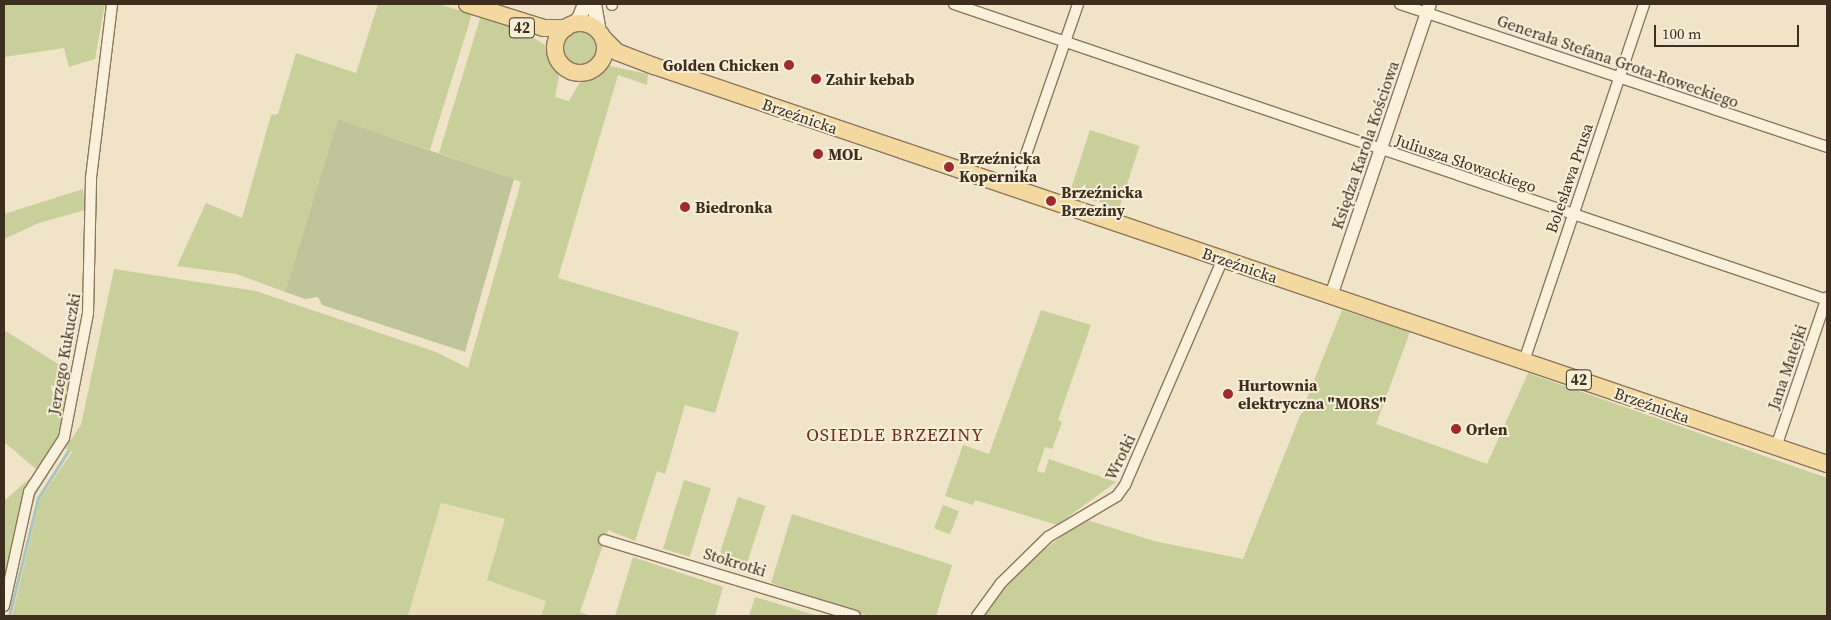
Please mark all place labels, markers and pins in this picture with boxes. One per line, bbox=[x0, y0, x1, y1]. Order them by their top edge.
place label: Golden Chicken bbox=[663, 55, 779, 75]
marker: Golden Chicken bbox=[783, 59, 795, 71]
place label: Zahir kebab bbox=[826, 69, 915, 89]
marker: Zahir kebab bbox=[810, 73, 822, 85]
place label: MOL bbox=[828, 144, 862, 164]
marker: MOL bbox=[812, 148, 824, 160]
place label: Brzeźnicka Kopernika bbox=[959, 148, 1041, 186]
marker: Brzeźnicka Kopernika bbox=[943, 161, 955, 173]
place label: Brzeźnicka Brzeziny bbox=[1061, 182, 1143, 220]
marker: Brzeźnicka Brzeziny bbox=[1045, 195, 1057, 207]
place label: Biedronka bbox=[695, 197, 772, 217]
marker: Biedronka bbox=[679, 201, 691, 213]
place label: Hurtownia elektryczna "MORS" bbox=[1238, 375, 1386, 413]
marker: Hurtownia elektryczna "MORS" bbox=[1222, 388, 1234, 400]
place label: Orlen bbox=[1466, 419, 1508, 439]
marker: Orlen bbox=[1450, 423, 1462, 435]

